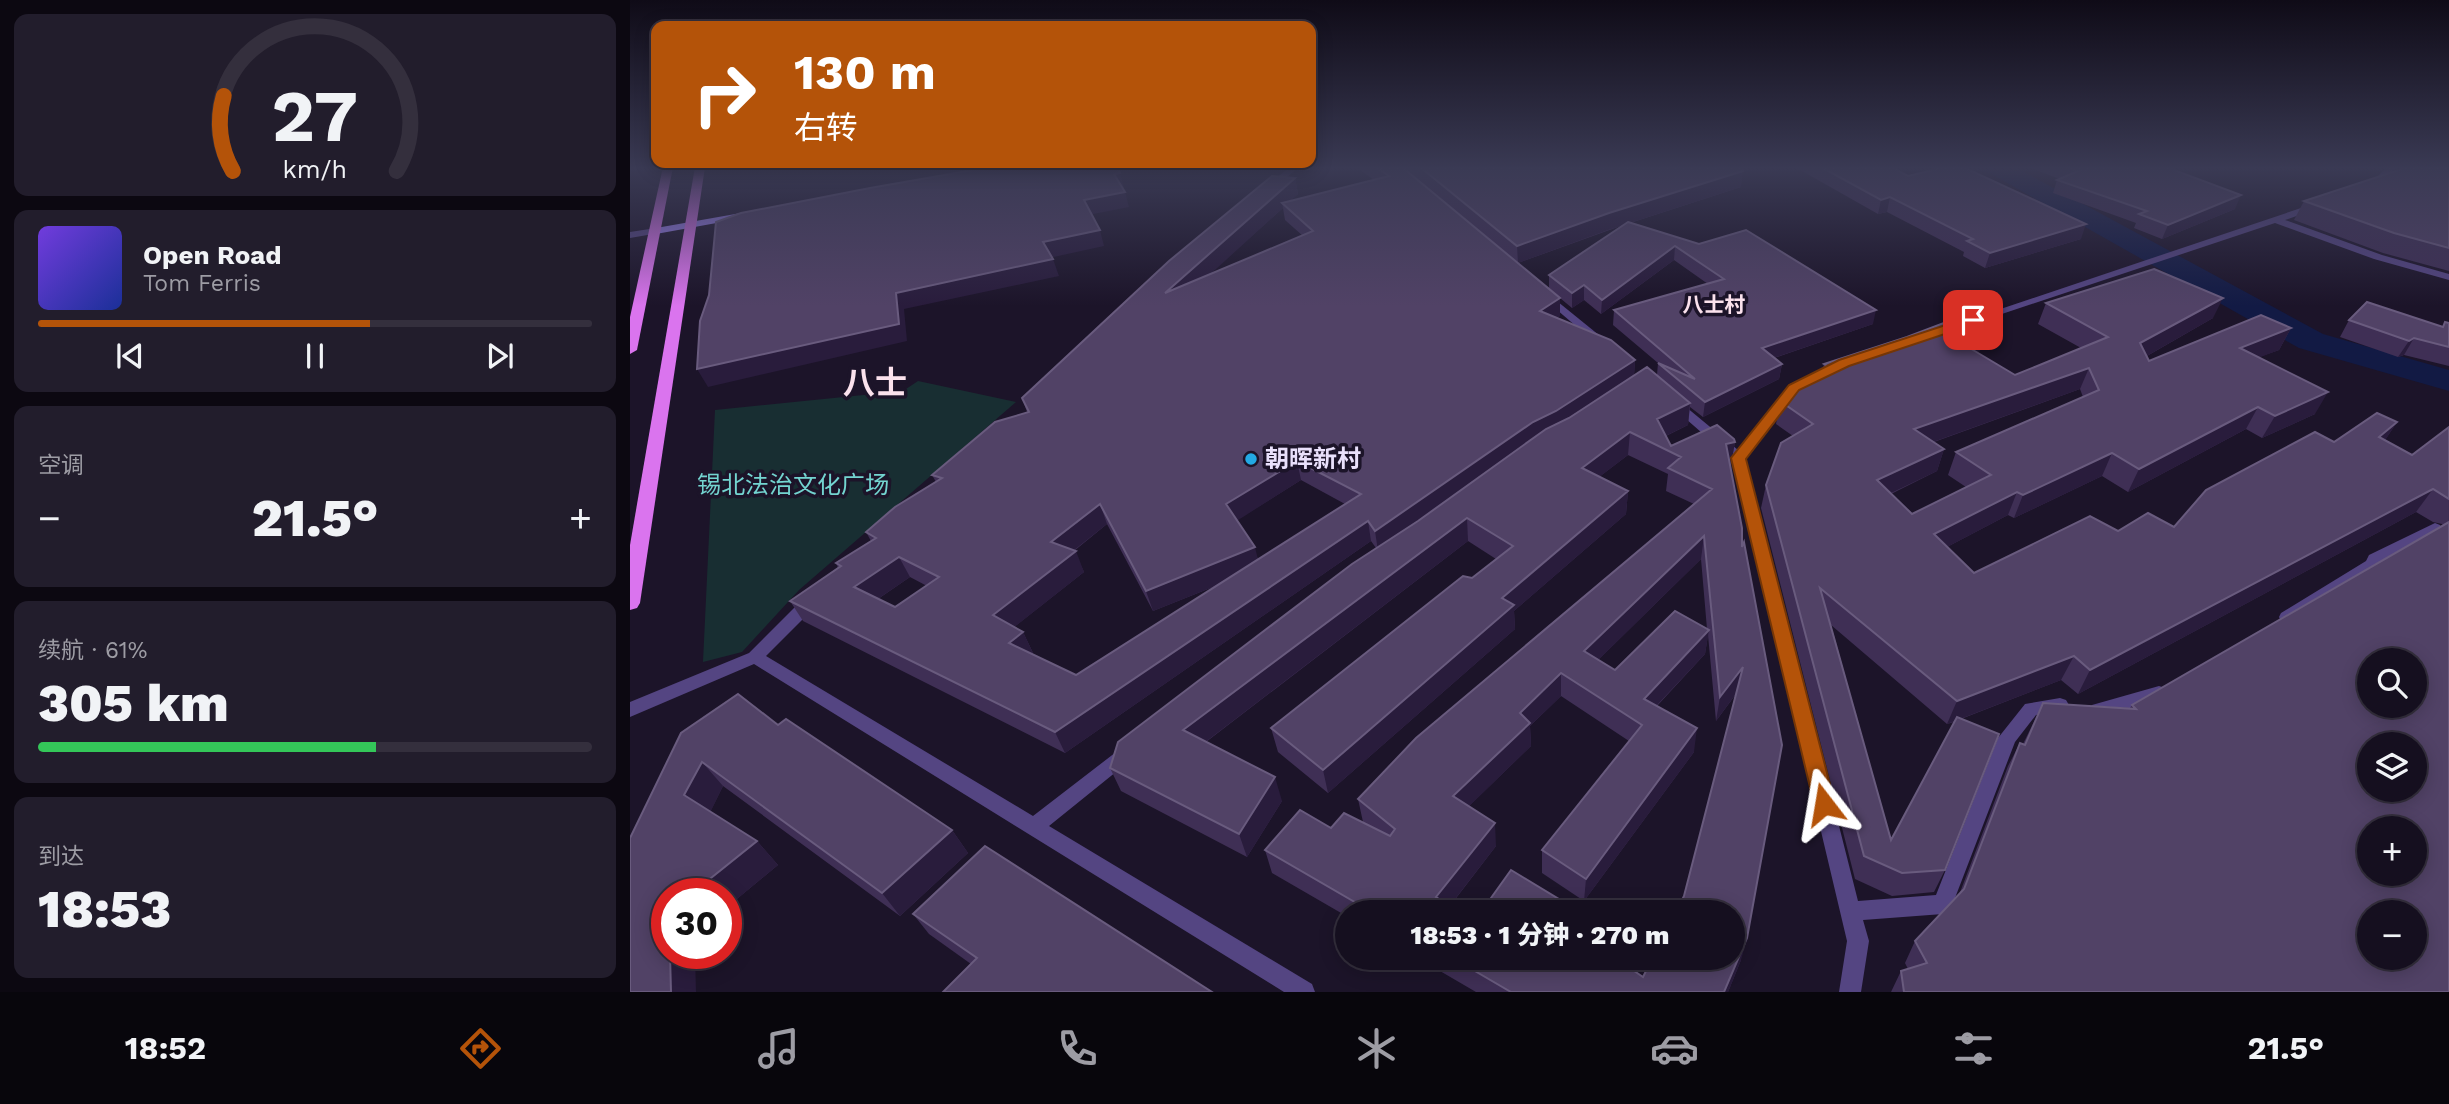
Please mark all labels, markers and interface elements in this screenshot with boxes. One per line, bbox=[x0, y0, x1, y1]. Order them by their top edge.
text: 130 m bbox=[794, 43, 936, 101]
icon: right bbox=[679, 49, 770, 140]
text: 27 bbox=[272, 73, 358, 159]
text: 右转 bbox=[794, 109, 858, 147]
text: km/h bbox=[283, 155, 347, 184]
text: Open Road bbox=[143, 240, 281, 270]
text: Tom Ferris bbox=[143, 270, 261, 297]
pin bbox=[1943, 290, 2003, 350]
district label: 八士村 bbox=[1683, 292, 1746, 317]
icon: arrive bbox=[1954, 301, 1992, 339]
icon: previous bbox=[111, 337, 149, 375]
icon: pause bbox=[296, 337, 334, 375]
icon: next bbox=[481, 337, 519, 375]
district label: 八士 bbox=[843, 364, 907, 402]
place label: 朝晖新村 bbox=[1265, 445, 1361, 473]
marker: 朝晖新村 bbox=[1243, 451, 1259, 467]
text: 空调 bbox=[38, 452, 84, 479]
park label: 锡北法治文化广场 bbox=[697, 471, 889, 499]
text: 21.5° bbox=[252, 488, 378, 549]
text: − bbox=[38, 496, 61, 540]
text: + bbox=[569, 496, 592, 540]
text: 续航 · 61% bbox=[38, 637, 148, 664]
map controls bbox=[2357, 648, 2427, 970]
button: search bbox=[2357, 648, 2427, 718]
text: 305 km bbox=[38, 673, 229, 734]
button: layers bbox=[2357, 732, 2427, 802]
position arrow bbox=[1787, 767, 1861, 841]
button: + bbox=[2357, 816, 2427, 886]
text: 到达 bbox=[38, 843, 84, 870]
speed limit sign: 30 bbox=[651, 878, 742, 969]
text: 18:53 bbox=[38, 879, 171, 940]
button: − bbox=[2357, 900, 2427, 970]
text: 18:53 · 1 分钟 · 270 m bbox=[1411, 920, 1669, 950]
icon: directions bbox=[456, 1024, 505, 1073]
icon: music bbox=[754, 1024, 803, 1073]
icon: phone bbox=[1053, 1024, 1102, 1073]
icon: climate bbox=[1352, 1024, 1401, 1073]
icon: car bbox=[1650, 1024, 1699, 1073]
icon: filters bbox=[1949, 1024, 1998, 1073]
text: 18:52 bbox=[125, 1029, 206, 1067]
text: 21.5° bbox=[2247, 1029, 2324, 1067]

